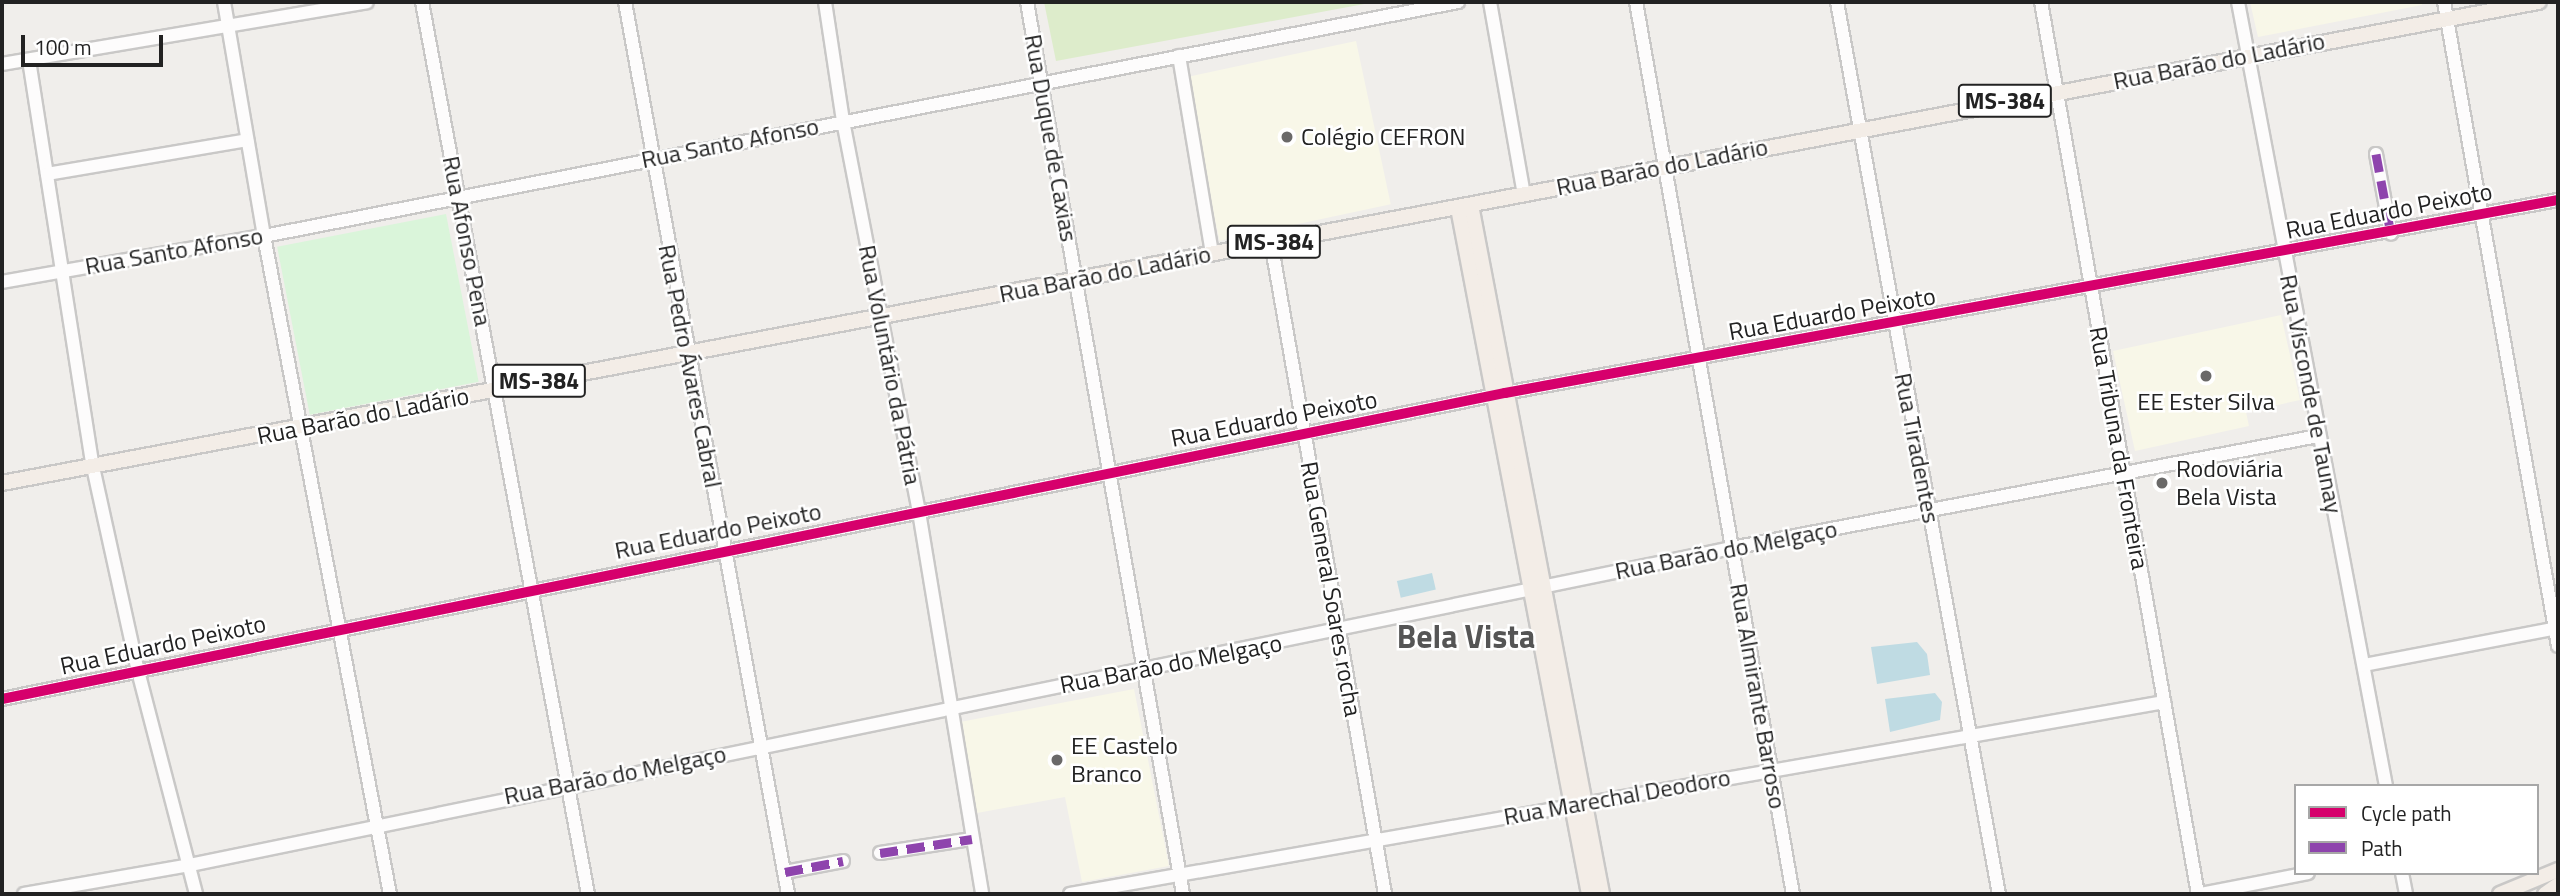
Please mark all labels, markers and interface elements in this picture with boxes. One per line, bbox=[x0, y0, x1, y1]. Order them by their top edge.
scale bar bbox=[24, 21, 166, 65]
street label: Rua Barão do Ladário bbox=[2111, 26, 2327, 96]
text: 100 m bbox=[34, 31, 91, 63]
street label: Rua Duque de Caxias bbox=[1019, 32, 1083, 244]
road number: MS-384 bbox=[1958, 82, 2052, 120]
street label: Rua Santo Afonso bbox=[639, 112, 821, 174]
place label: Colégio CEFRON bbox=[1301, 123, 1465, 151]
marker: Colégio CEFRON bbox=[1279, 129, 1295, 145]
street label: Rua Barão do Ladário bbox=[1554, 132, 1770, 202]
street label: Rua Afonso Pena bbox=[436, 154, 498, 328]
street label: Rua Eduardo Peixoto bbox=[2283, 177, 2495, 245]
street label: Rua Santo Afonso bbox=[83, 221, 265, 281]
road number: MS-384 bbox=[1227, 222, 1321, 262]
street label: Rua Barão do Ladário bbox=[997, 239, 1213, 309]
street label: Rua Pedro Ávares Cabral bbox=[652, 242, 728, 490]
street label: Rua Voluntário da Pátria bbox=[853, 243, 927, 487]
street label: Rua Visconde de Taunay bbox=[2274, 272, 2348, 516]
street label: Rua Eduardo Peixoto bbox=[1726, 282, 1938, 346]
street label: Rua Tribuna da Fronteira bbox=[2083, 324, 2155, 572]
road number: MS-384 bbox=[492, 362, 586, 400]
marker: EE Ester Silva bbox=[2198, 368, 2214, 384]
street label: Rua Tiradentes bbox=[1888, 370, 1946, 526]
street label: Rua Barão do Ladário bbox=[255, 381, 471, 451]
street label: Rua Eduardo Peixoto bbox=[1168, 385, 1380, 453]
place label: EE Ester Silva bbox=[2137, 388, 2275, 416]
place label: Rodoviária Bela Vista bbox=[2176, 455, 2283, 511]
street label: Rua General Soares rocha bbox=[1294, 459, 1368, 719]
marker: Rodoviária Bela Vista bbox=[2154, 475, 2170, 491]
street label: Rua Eduardo Peixoto bbox=[612, 497, 824, 565]
street label: Rua Barão do Melgaço bbox=[1613, 514, 1839, 586]
street label: Rua Almirante Barroso bbox=[1724, 581, 1792, 811]
street label: Rua Eduardo Peixoto bbox=[57, 609, 269, 681]
district label: Bela Vista bbox=[1397, 617, 1535, 655]
street label: Rua Barão do Melgaço bbox=[1058, 628, 1284, 700]
place label: EE Castelo Branco bbox=[1071, 732, 1178, 788]
street label: Rua Barão do Melgaço bbox=[502, 739, 728, 811]
marker: EE Castelo Branco bbox=[1049, 752, 1065, 768]
street label: Rua Marechal Deodoro bbox=[1501, 763, 1733, 831]
legend bbox=[2294, 784, 2539, 875]
text: Cycle path bbox=[2361, 797, 2452, 829]
text: Path bbox=[2361, 832, 2403, 864]

